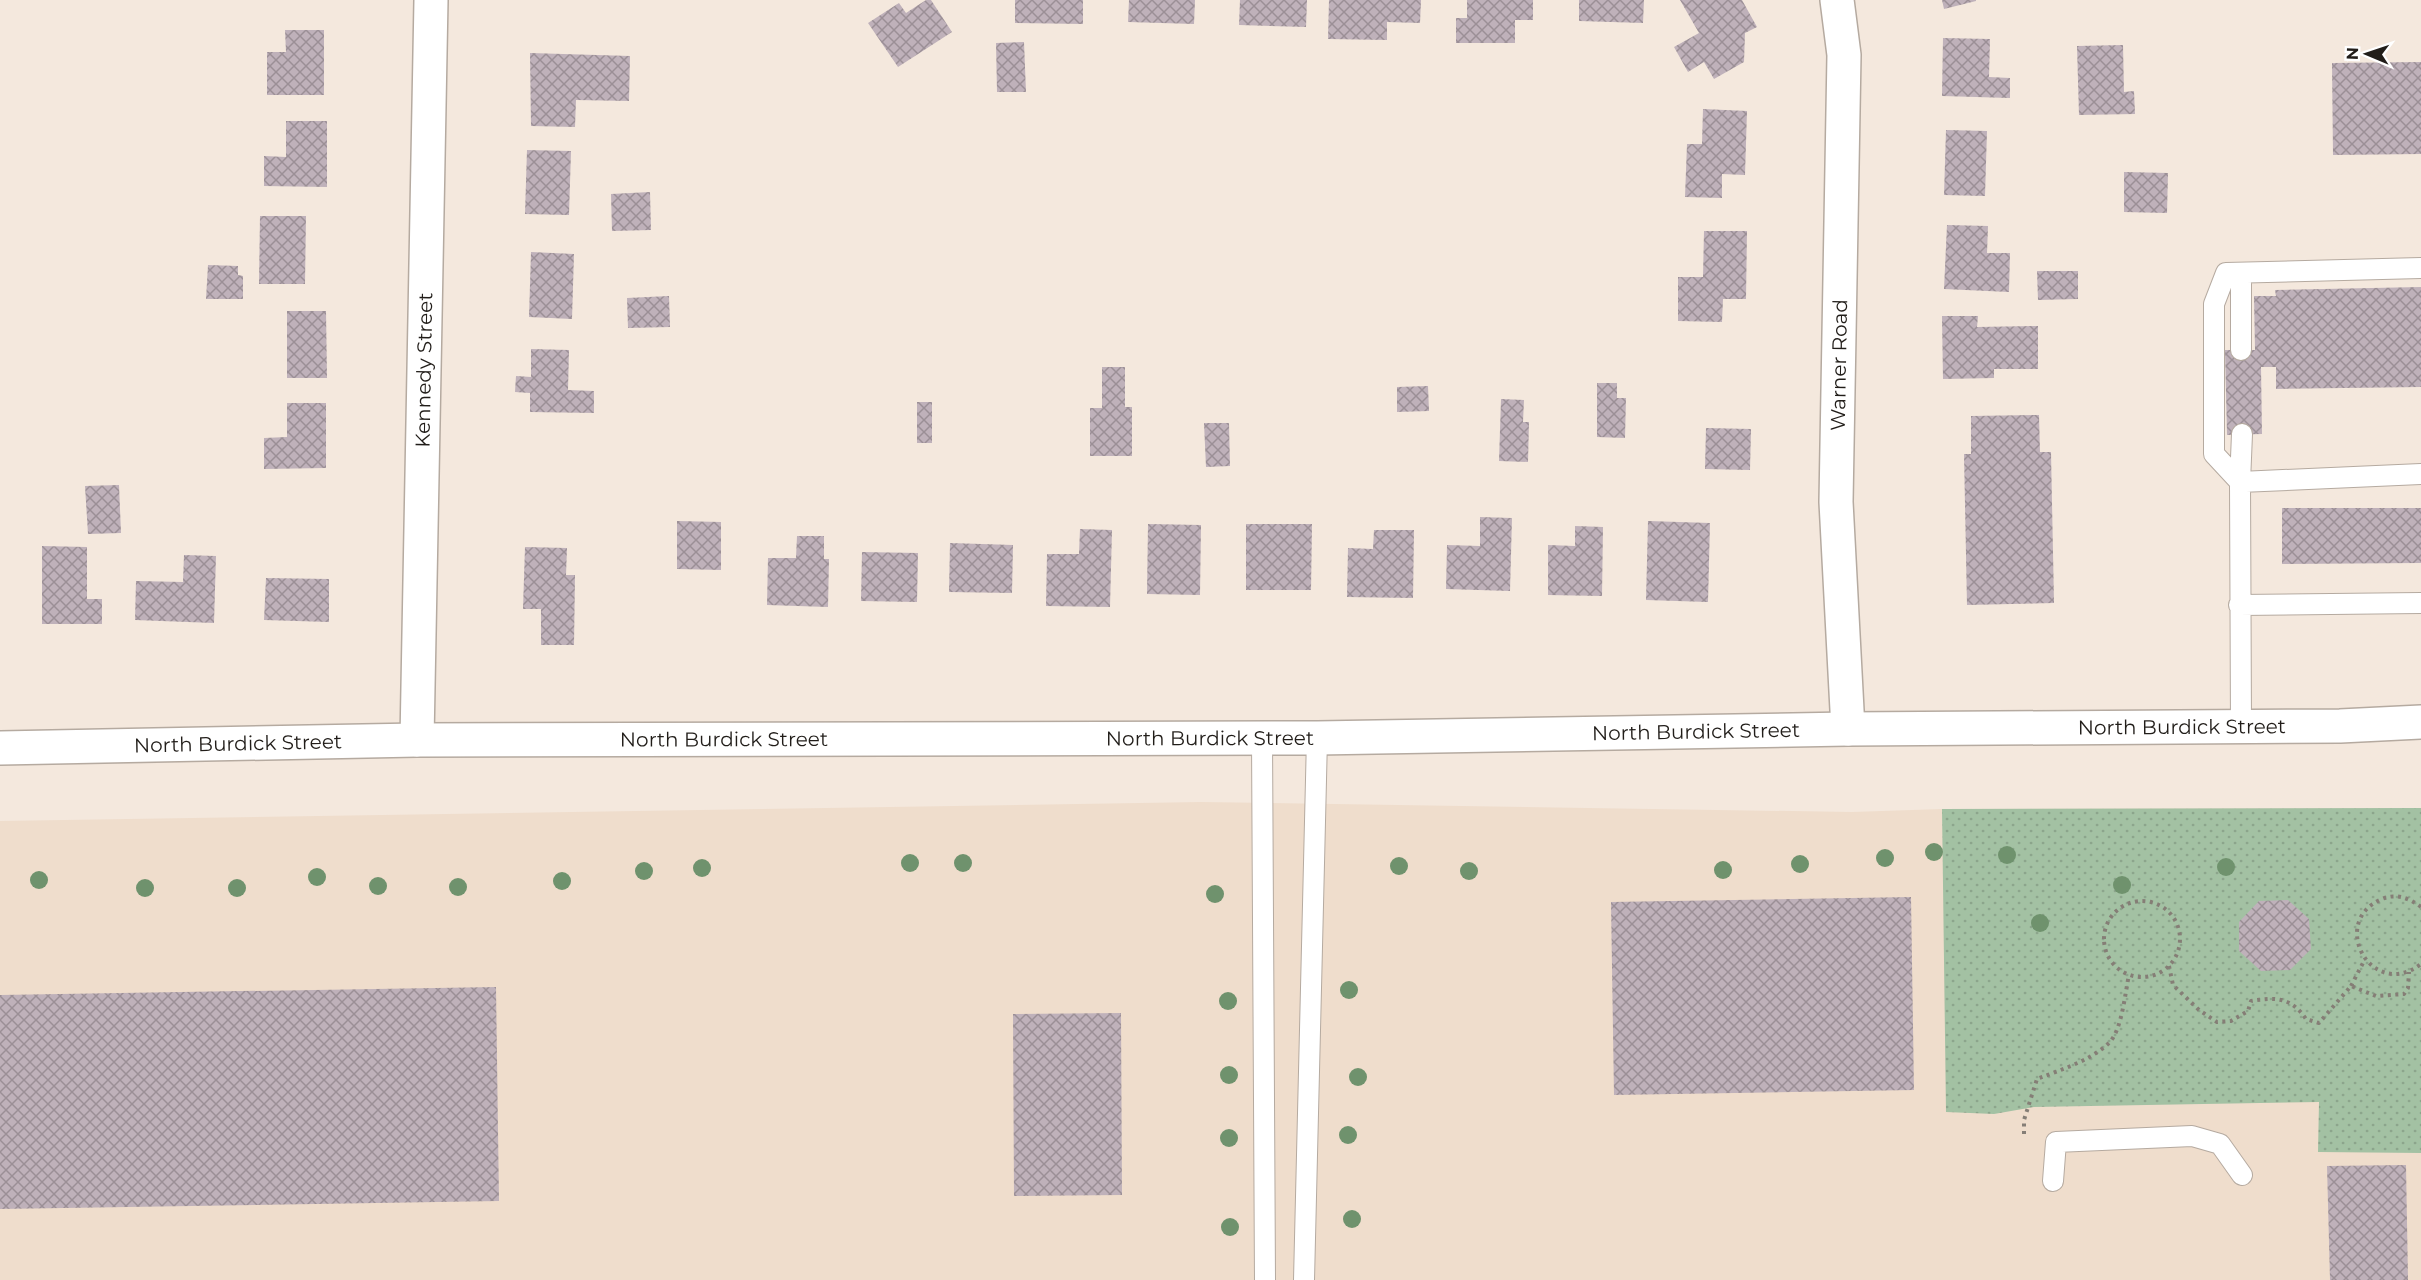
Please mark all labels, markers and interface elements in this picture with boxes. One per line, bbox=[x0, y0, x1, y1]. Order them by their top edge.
north arrow bbox=[2337, 24, 2397, 84]
text: N bbox=[2343, 47, 2362, 60]
street label: Kennedy Street bbox=[411, 292, 437, 448]
street label: Warner Road bbox=[1826, 299, 1852, 431]
street label: North Burdick Street bbox=[2078, 714, 2286, 740]
street label: North Burdick Street bbox=[1592, 718, 1800, 745]
street label: North Burdick Street bbox=[1106, 726, 1314, 750]
street label: North Burdick Street bbox=[620, 727, 828, 752]
street label: North Burdick Street bbox=[134, 729, 342, 757]

